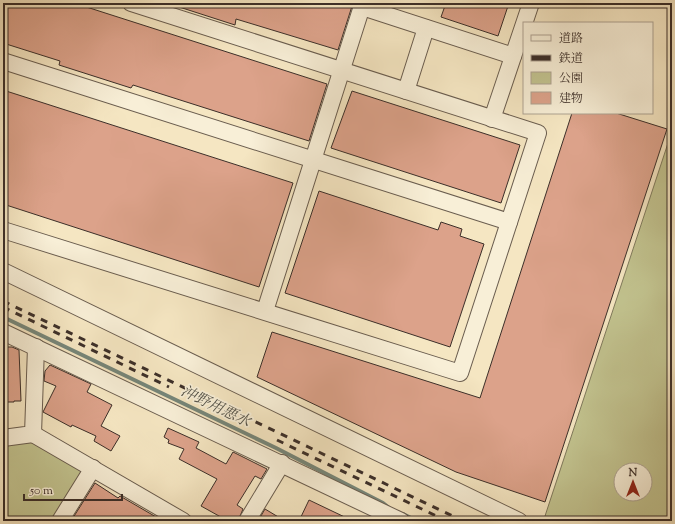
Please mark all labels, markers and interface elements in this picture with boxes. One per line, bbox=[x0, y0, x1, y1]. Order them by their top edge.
legend bbox=[523, 22, 653, 114]
text: 道路 bbox=[559, 30, 583, 48]
text: 鉄道 bbox=[558, 50, 583, 68]
text: 公園 bbox=[559, 70, 583, 88]
text: 建物 bbox=[559, 90, 583, 108]
water label: 沖野用悪水 bbox=[177, 381, 255, 434]
north arrow bbox=[613, 462, 653, 502]
text: N bbox=[628, 465, 638, 481]
scale bar bbox=[24, 476, 122, 502]
text: 50 m bbox=[29, 482, 53, 500]

